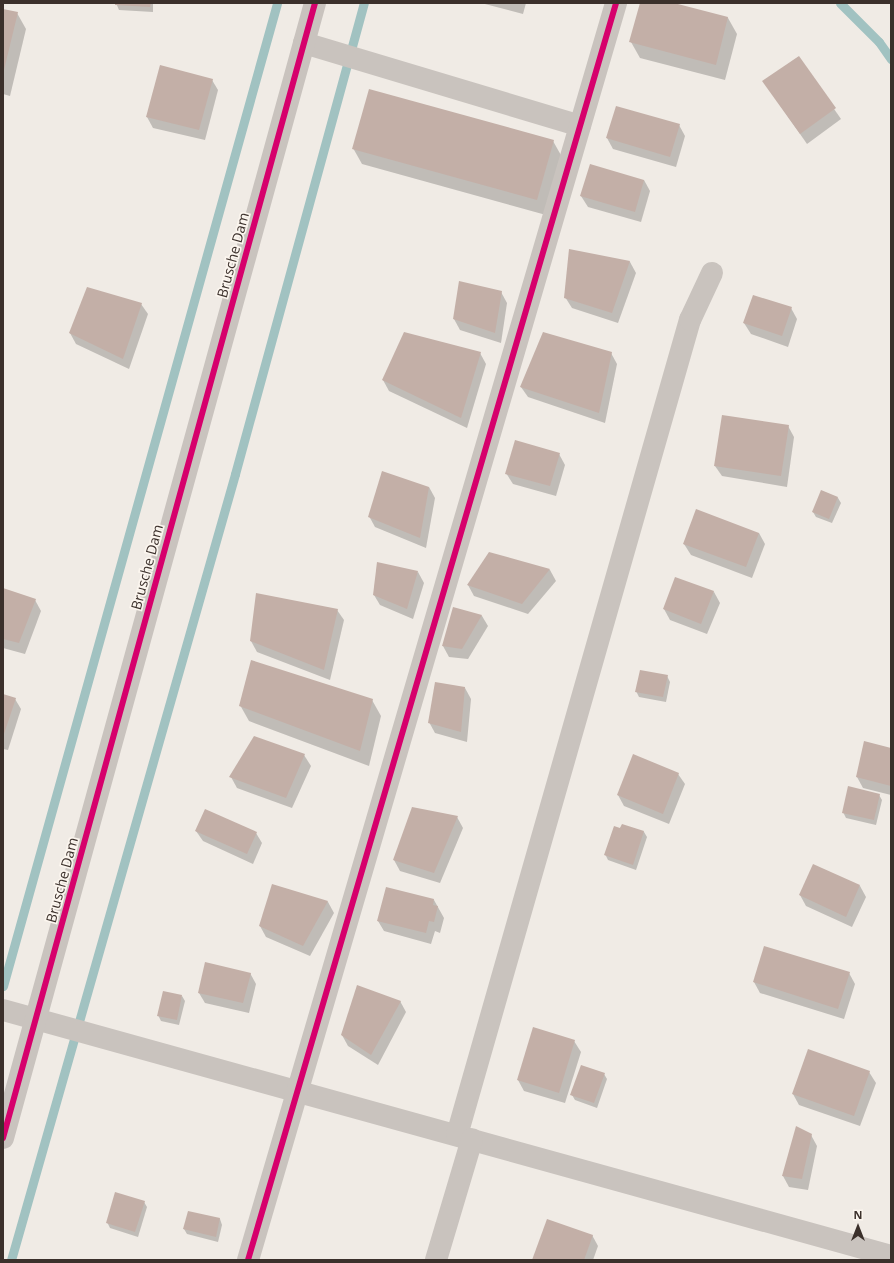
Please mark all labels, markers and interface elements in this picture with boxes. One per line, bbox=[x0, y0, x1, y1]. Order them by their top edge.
street label: Brusche Dam bbox=[214, 210, 252, 300]
street label: Brusche Dam bbox=[128, 522, 166, 612]
street label: Brusche Dam bbox=[43, 835, 81, 925]
north arrow bbox=[838, 1207, 878, 1247]
text: N bbox=[854, 1207, 862, 1222]

